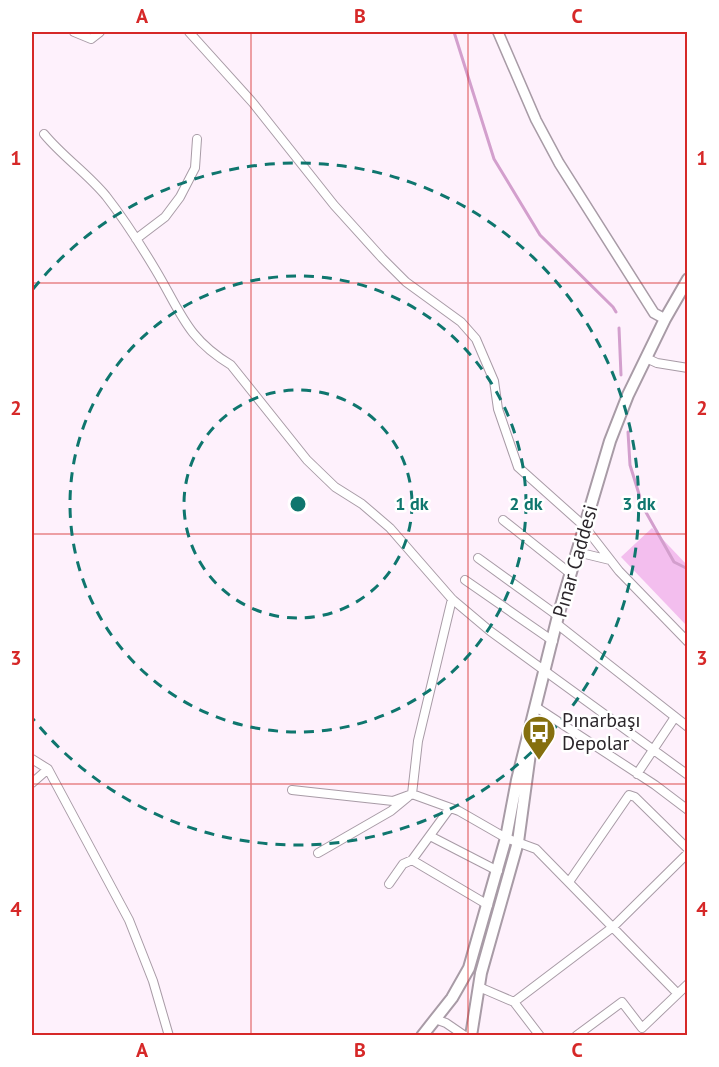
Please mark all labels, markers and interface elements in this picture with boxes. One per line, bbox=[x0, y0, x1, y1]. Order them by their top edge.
text: A bbox=[136, 3, 149, 29]
text: B bbox=[354, 3, 366, 29]
text: C bbox=[571, 3, 583, 29]
text: 1 bbox=[10, 145, 22, 171]
text: 1 bbox=[696, 145, 708, 171]
text: 2 bbox=[10, 395, 22, 421]
text: 2 bbox=[696, 395, 708, 421]
text: 1 dk bbox=[395, 492, 429, 515]
text: 2 dk bbox=[509, 492, 543, 515]
text: 3 dk bbox=[622, 492, 656, 515]
centre of rings bbox=[288, 494, 308, 514]
street label: Pınar Caddesi bbox=[547, 502, 603, 620]
text: 3 bbox=[10, 645, 22, 671]
text: 3 bbox=[696, 645, 708, 671]
place label: Pınarbaşı Depolar bbox=[562, 707, 641, 756]
bus stop icon: Pınarbaşı Depolar bbox=[521, 714, 557, 761]
text: 4 bbox=[10, 896, 22, 922]
text: 4 bbox=[696, 896, 708, 922]
text: A bbox=[136, 1037, 149, 1063]
text: B bbox=[354, 1037, 366, 1063]
text: C bbox=[571, 1037, 583, 1063]

